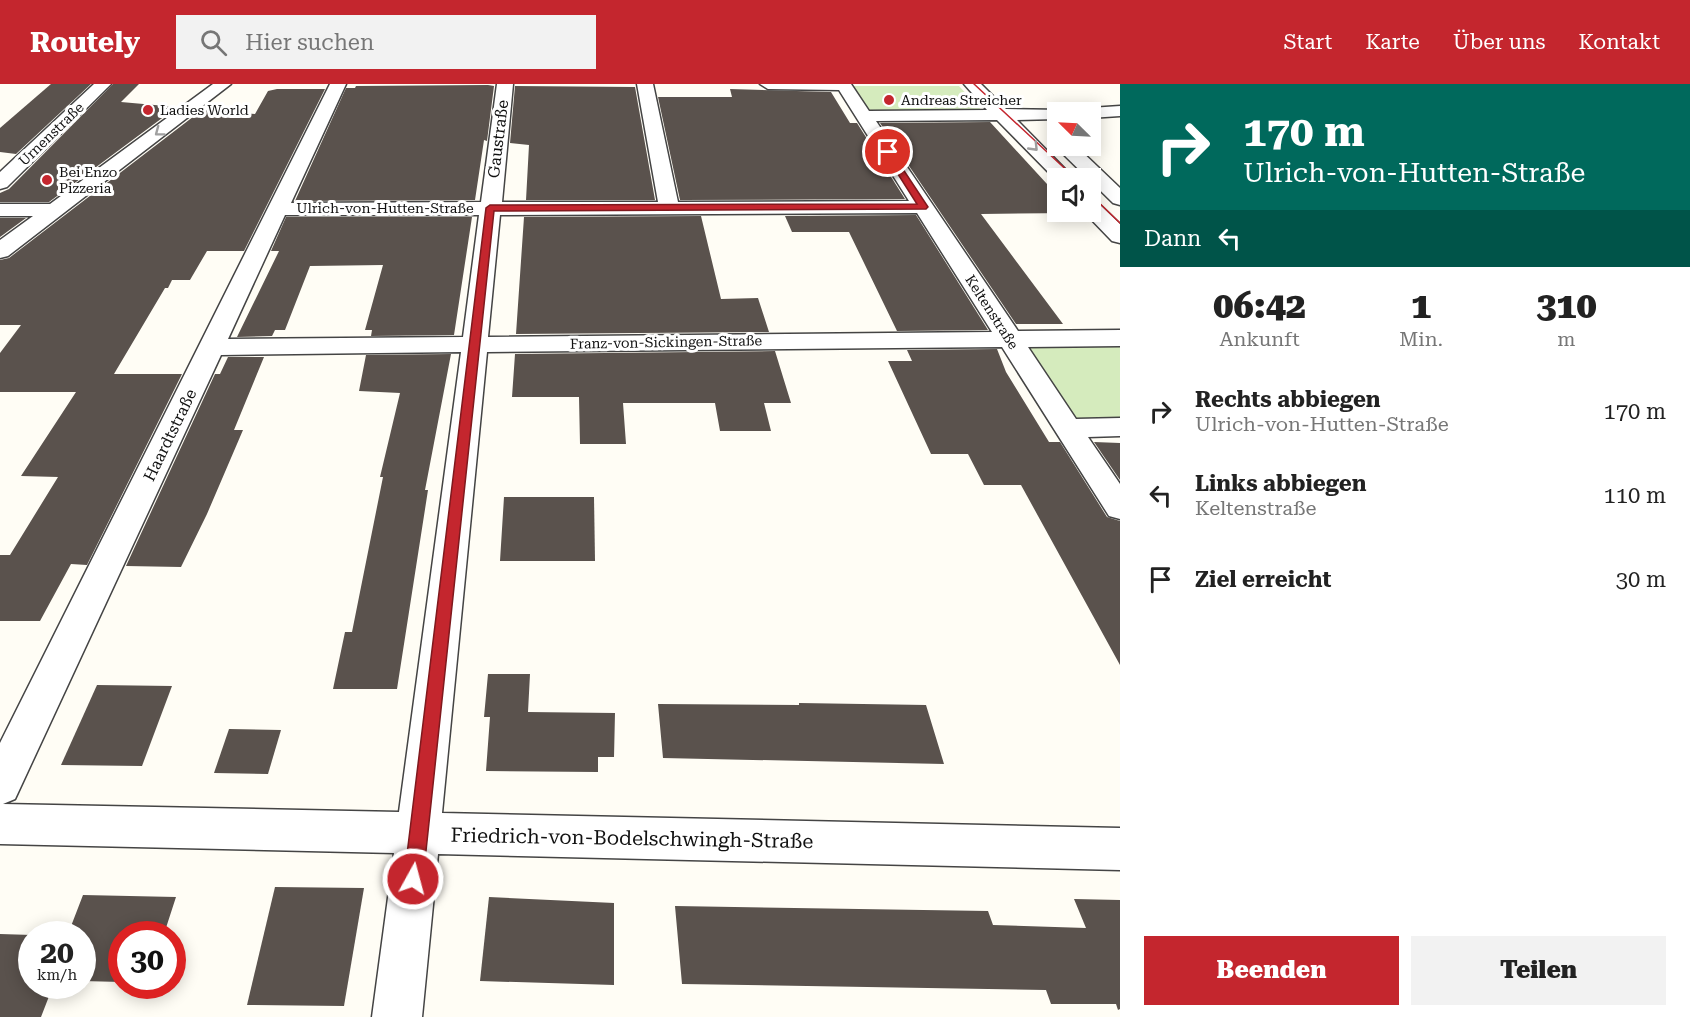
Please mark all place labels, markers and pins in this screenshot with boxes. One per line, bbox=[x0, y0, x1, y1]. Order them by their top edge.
place label: Andreas Streicher bbox=[901, 92, 1022, 108]
marker: Andreas Streicher bbox=[882, 93, 896, 107]
place label: Ladies World bbox=[160, 102, 249, 118]
marker: Ladies World bbox=[141, 103, 155, 117]
pin bbox=[862, 126, 913, 177]
place label: Bei Enzo Pizzeria bbox=[59, 164, 117, 196]
marker: Bei Enzo Pizzeria bbox=[40, 173, 54, 187]

